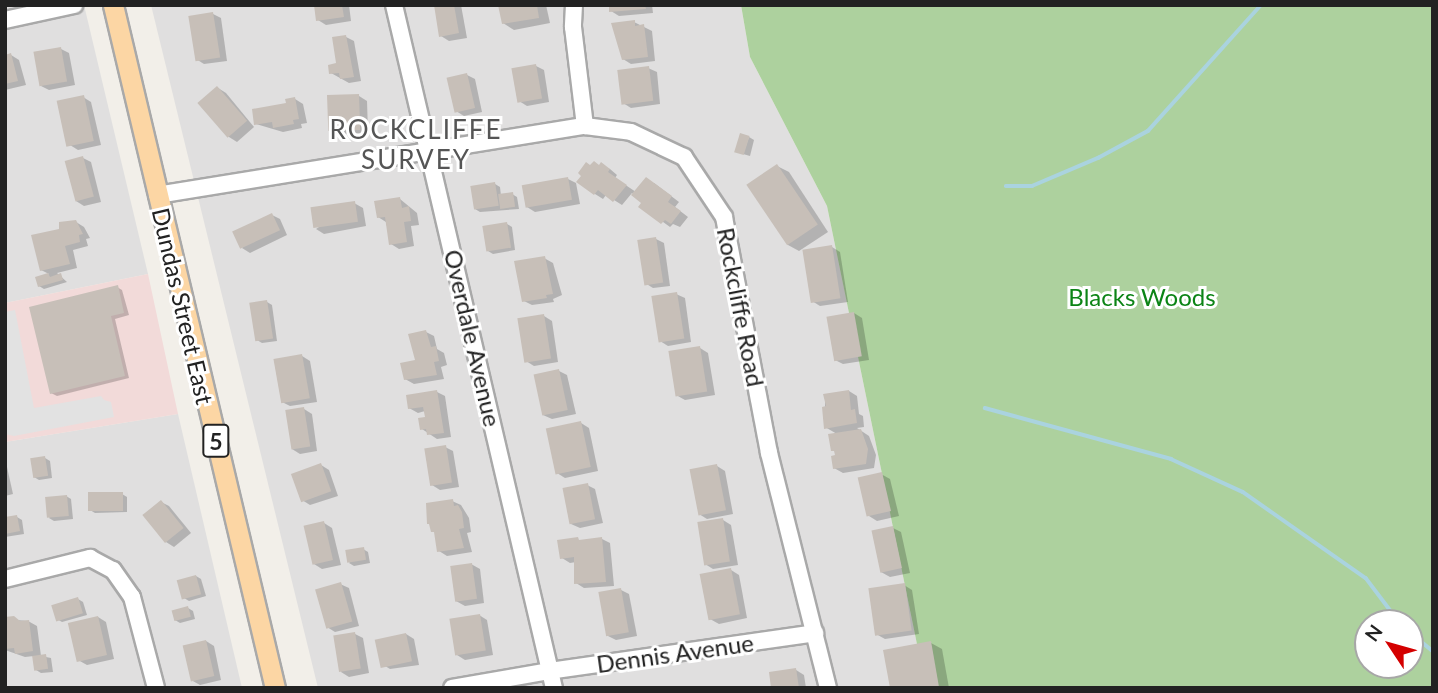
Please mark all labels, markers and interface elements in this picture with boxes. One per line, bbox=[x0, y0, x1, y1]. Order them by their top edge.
district label: ROCKCLIFFE SURVEY bbox=[331, 114, 501, 176]
street label: Dundas Street East bbox=[146, 205, 220, 407]
street label: Rockcliffe Road bbox=[711, 225, 771, 389]
street label: Overdale Avenue bbox=[439, 246, 507, 430]
park label: Blacks Woods bbox=[1068, 283, 1216, 311]
road number: 5 bbox=[202, 422, 230, 461]
north arrow bbox=[1354, 609, 1424, 679]
text: N bbox=[1360, 620, 1387, 645]
street label: Dennis Avenue bbox=[594, 628, 756, 678]

